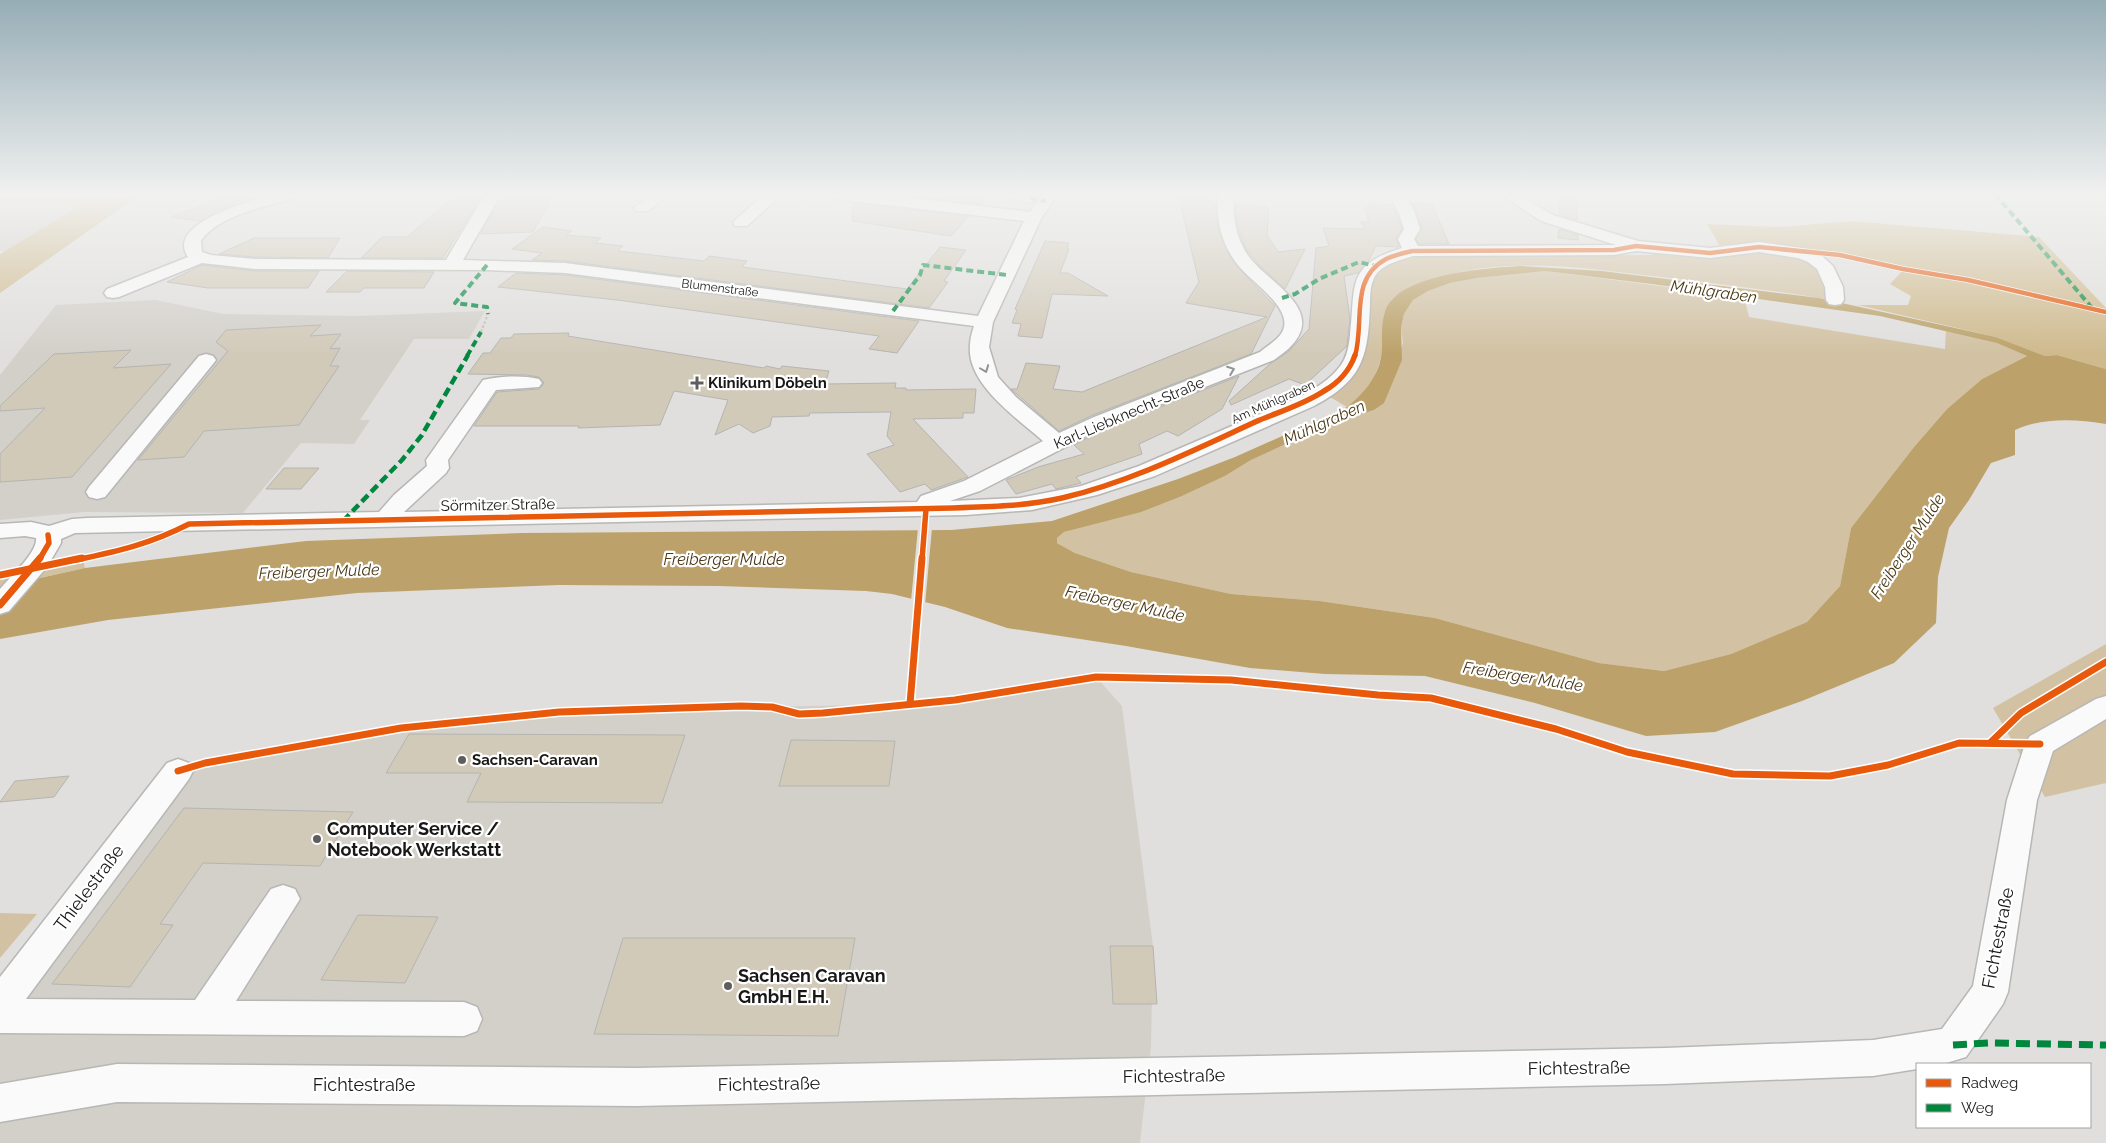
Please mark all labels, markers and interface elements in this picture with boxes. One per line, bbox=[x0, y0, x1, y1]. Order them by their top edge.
street label: Blumenstraße bbox=[681, 276, 759, 300]
water label: Mühlgraben bbox=[1670, 276, 1758, 307]
one-way arrow bbox=[978, 364, 989, 373]
one-way arrow bbox=[1226, 366, 1235, 377]
street label: Karl-Liebknecht-Straße bbox=[1051, 373, 1207, 453]
place label: Klinikum Döbeln bbox=[708, 374, 827, 392]
marker: Klinikum Döbeln bbox=[690, 376, 704, 390]
street label: Am Mühlgraben bbox=[1229, 377, 1317, 427]
water label: Mühlgraben bbox=[1281, 396, 1368, 449]
water label: Freiberger Mulde bbox=[1866, 490, 1949, 602]
street label: Sörmitzer Straße bbox=[441, 495, 556, 515]
water label: Freiberger Mulde bbox=[663, 550, 785, 569]
water label: Freiberger Mulde bbox=[258, 560, 380, 583]
water label: Freiberger Mulde bbox=[1064, 582, 1187, 625]
water label: Freiberger Mulde bbox=[1462, 658, 1585, 695]
place label: Sachsen-Caravan bbox=[472, 751, 598, 769]
marker: Sachsen-Caravan bbox=[456, 754, 468, 766]
place label: Computer Service / Notebook Werkstatt bbox=[327, 818, 501, 860]
marker: Computer Service / Notebook Werkstatt bbox=[311, 833, 323, 845]
street label: Thielestraße bbox=[49, 840, 128, 935]
street label: Fichtestraße bbox=[1977, 885, 2018, 990]
place label: Sachsen Caravan GmbH E.H. bbox=[738, 965, 886, 1007]
marker: Sachsen Caravan GmbH E.H. bbox=[722, 980, 734, 992]
street label: Fichtestraße bbox=[1528, 1056, 1631, 1079]
legend bbox=[1916, 1063, 2091, 1128]
street label: Fichtestraße bbox=[1123, 1064, 1226, 1087]
street label: Fichtestraße bbox=[718, 1072, 821, 1095]
street label: Fichtestraße bbox=[313, 1074, 416, 1095]
text: Radweg bbox=[1961, 1074, 2018, 1092]
text: Weg bbox=[1961, 1099, 1994, 1117]

